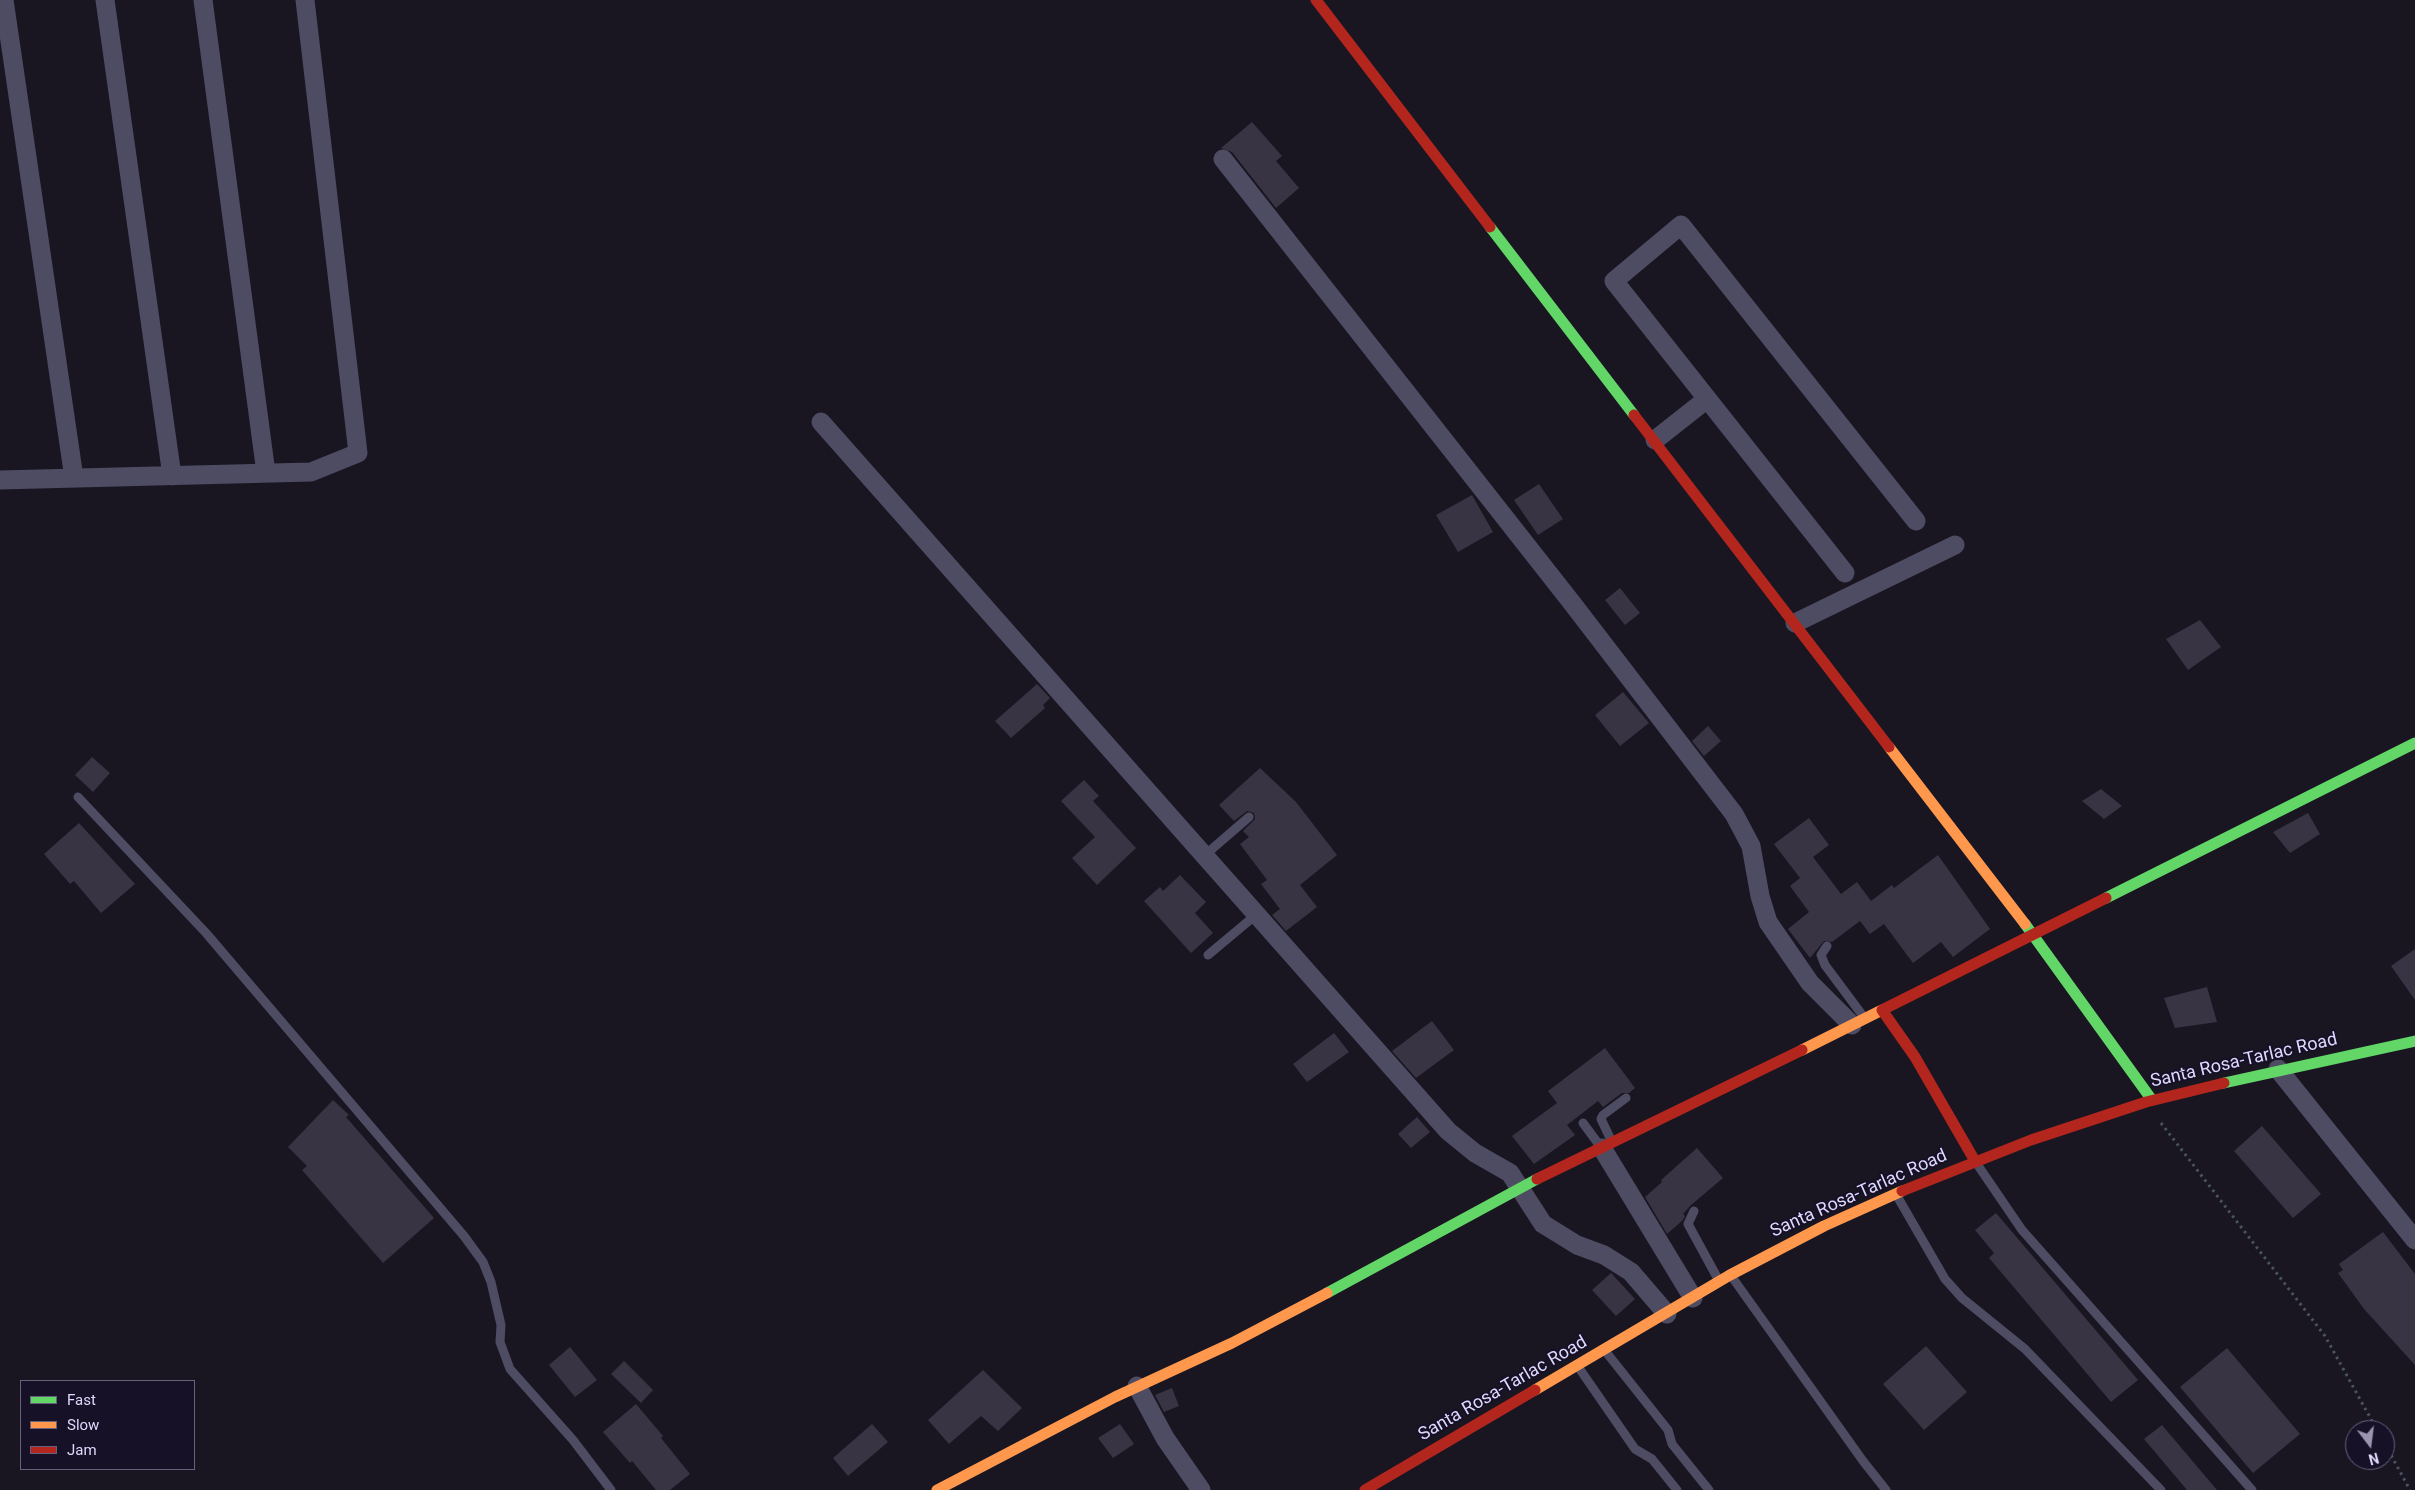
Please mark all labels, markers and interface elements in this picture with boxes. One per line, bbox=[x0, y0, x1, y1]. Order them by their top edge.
street label: Santa Rosa-Tarlac Road bbox=[2149, 1029, 2339, 1093]
street label: Santa Rosa-Tarlac Road bbox=[1767, 1145, 1951, 1243]
street label: Santa Rosa-Tarlac Road bbox=[1415, 1332, 1591, 1446]
legend bbox=[20, 1380, 195, 1470]
text: Fast bbox=[67, 1391, 96, 1409]
text: Slow bbox=[67, 1416, 99, 1434]
north arrow bbox=[2345, 1420, 2395, 1470]
text: Jam bbox=[67, 1441, 97, 1459]
text: N bbox=[2367, 1450, 2380, 1468]

